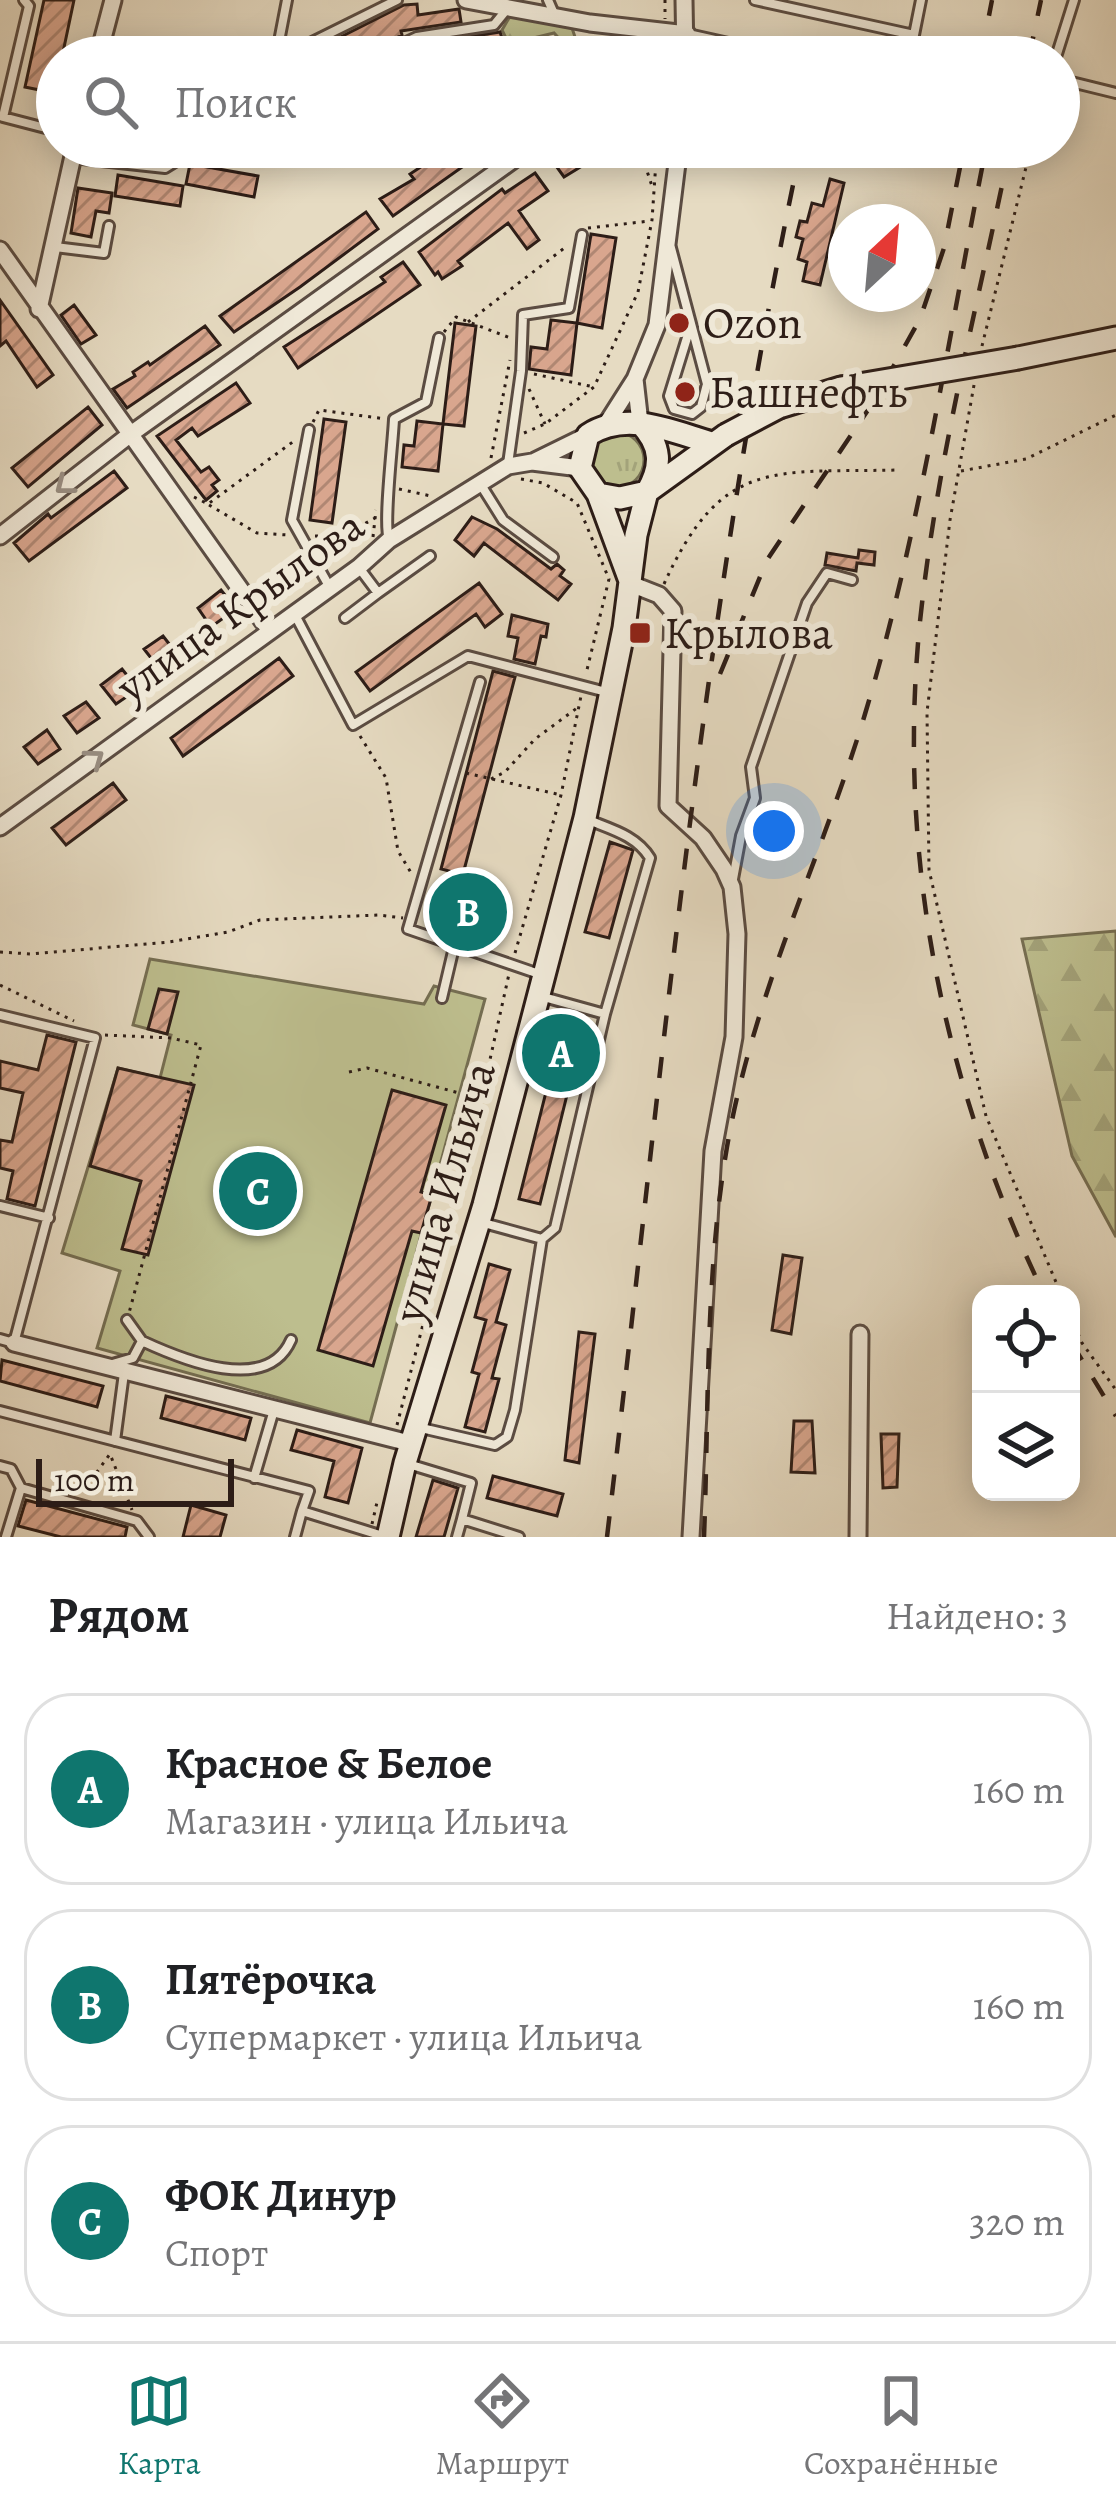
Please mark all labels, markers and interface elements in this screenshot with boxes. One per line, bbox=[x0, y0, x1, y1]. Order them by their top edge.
search box bbox=[36, 36, 1080, 168]
icon: search bbox=[78, 69, 144, 135]
text: Поиск bbox=[174, 71, 297, 133]
north arrow bbox=[828, 204, 936, 312]
place label: Ozon bbox=[703, 292, 802, 354]
marker: Ozon bbox=[666, 310, 692, 336]
place label: Башнефть bbox=[709, 361, 907, 423]
marker: Башнефть bbox=[672, 379, 698, 405]
one-way arrow bbox=[56, 472, 78, 493]
street label: улица Крылова bbox=[103, 495, 377, 718]
place label: Крылова bbox=[664, 602, 833, 664]
marker: Крылова bbox=[627, 620, 653, 646]
one-way arrow bbox=[82, 750, 103, 772]
your location bbox=[744, 801, 804, 861]
pin: B bbox=[429, 867, 507, 957]
pin: A bbox=[522, 1008, 600, 1098]
street label: улица Ильича bbox=[377, 1054, 511, 1331]
pin: C bbox=[219, 1146, 297, 1236]
map controls bbox=[972, 1285, 1080, 1501]
button: locate bbox=[972, 1285, 1080, 1393]
button: layers bbox=[972, 1393, 1080, 1501]
scale bar bbox=[36, 1453, 234, 1506]
text: 100 m bbox=[54, 1457, 134, 1502]
text: Рядом bbox=[48, 1580, 190, 1650]
text: Найдено: 3 bbox=[886, 1589, 1068, 1642]
text: Красное & Белое bbox=[165, 1732, 492, 1794]
text: A bbox=[78, 1763, 102, 1816]
text: 160 m bbox=[973, 1763, 1065, 1816]
text: Магазин · улица Ильича bbox=[165, 1794, 568, 1847]
text: Пятёрочка bbox=[165, 1948, 376, 2010]
text: B bbox=[78, 1979, 102, 2032]
text: 160 m bbox=[973, 1979, 1065, 2032]
text: Супермаркет · улица Ильича bbox=[165, 2010, 642, 2063]
text: ФОК Динур bbox=[165, 2164, 397, 2226]
text: C bbox=[78, 2195, 102, 2248]
text: 320 m bbox=[969, 2195, 1065, 2248]
text: Спорт bbox=[165, 2226, 268, 2279]
tab: Карта bbox=[117, 2368, 201, 2485]
tab: Маршрут bbox=[435, 2368, 569, 2485]
tab: Сохранённые bbox=[804, 2368, 999, 2485]

